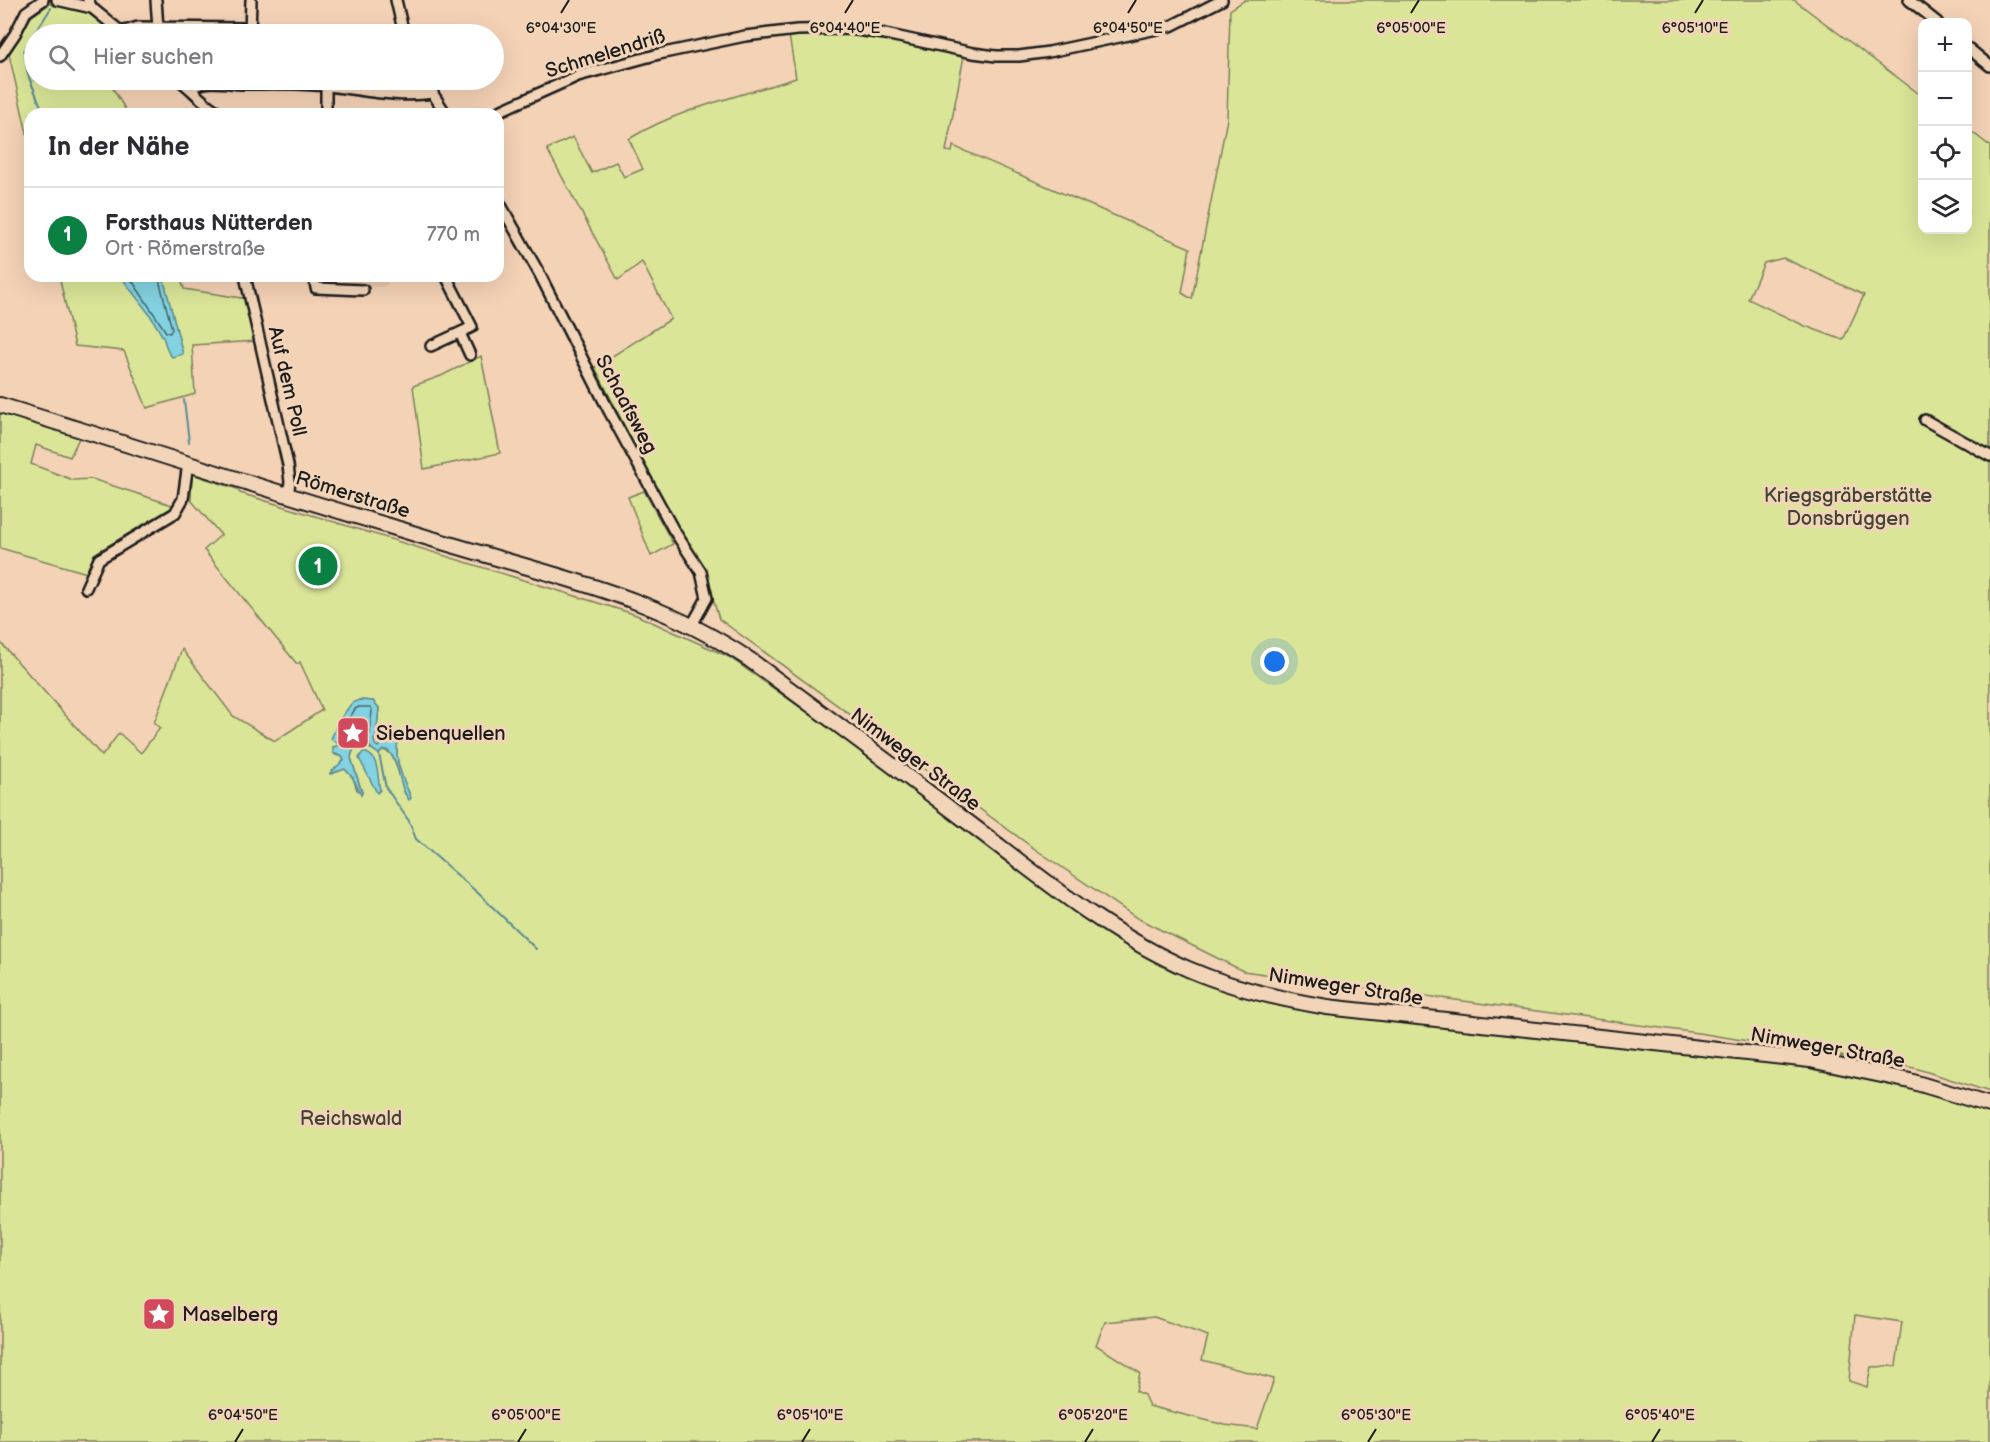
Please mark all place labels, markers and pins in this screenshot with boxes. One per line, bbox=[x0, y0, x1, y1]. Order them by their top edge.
pin: 1 bbox=[298, 544, 338, 588]
place icon: Siebenquellen bbox=[335, 715, 371, 751]
place label: Siebenquellen bbox=[376, 722, 506, 746]
place icon: Maselberg bbox=[141, 1296, 177, 1332]
place label: Maselberg bbox=[182, 1303, 278, 1327]

